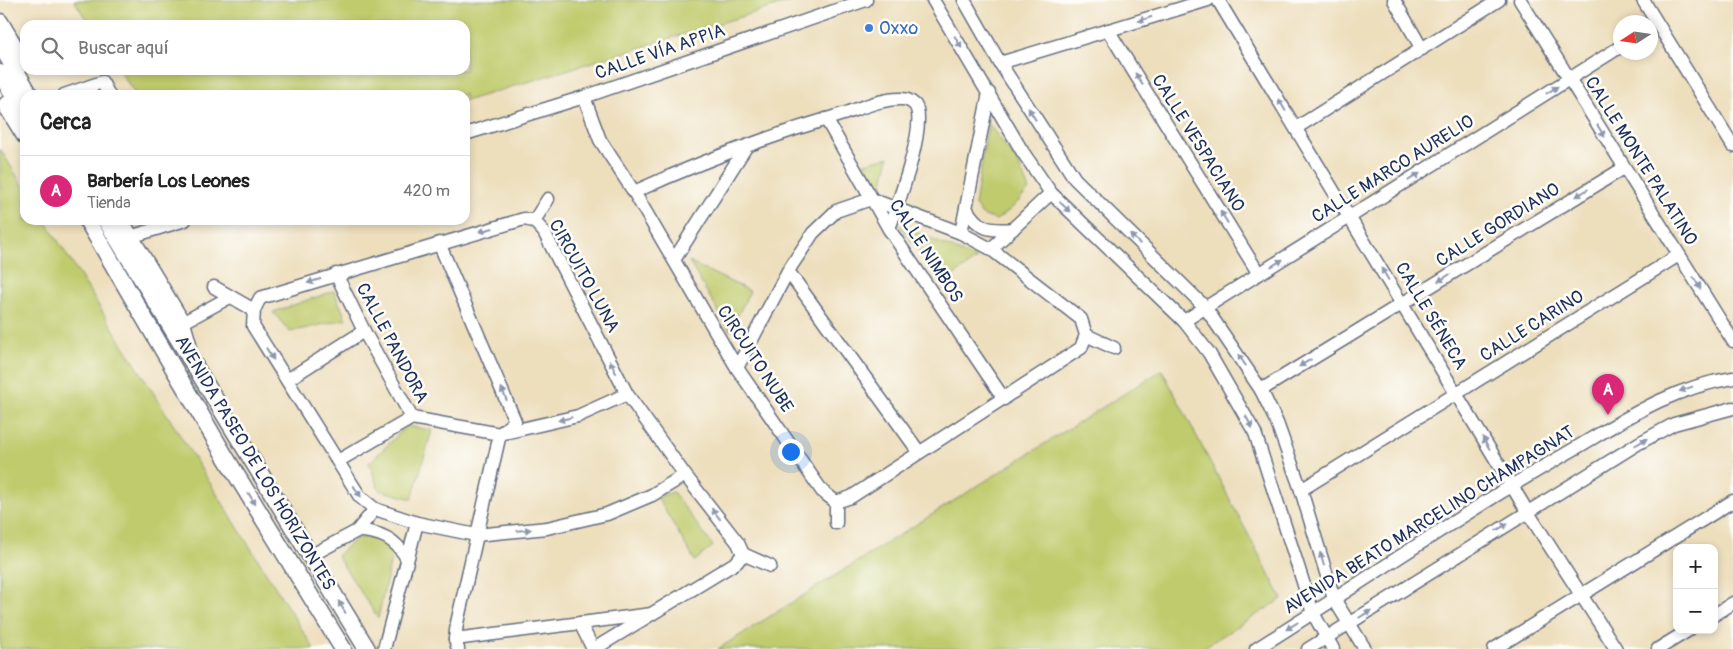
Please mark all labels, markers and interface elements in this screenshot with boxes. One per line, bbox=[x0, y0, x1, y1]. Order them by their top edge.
north arrow bbox=[1613, 15, 1658, 60]
one-way arrow bbox=[1137, 16, 1152, 24]
place label: Oxxo bbox=[879, 17, 918, 40]
street label: CALLE VÍA APPIA bbox=[592, 19, 728, 85]
search box bbox=[20, 20, 470, 75]
marker: Oxxo bbox=[863, 22, 875, 34]
icon: search bbox=[38, 34, 66, 62]
one-way arrow bbox=[954, 35, 963, 48]
text: Buscar aquí bbox=[78, 36, 169, 60]
street label: CALLE VESPACIANO bbox=[1146, 70, 1250, 216]
street label: CALLE MONTE PALATINO bbox=[1580, 72, 1702, 250]
one-way arrow bbox=[1134, 73, 1143, 86]
one-way arrow bbox=[1545, 86, 1559, 95]
one-way arrow bbox=[1277, 98, 1286, 112]
one-way arrow bbox=[1028, 108, 1037, 121]
text: Cerca bbox=[40, 109, 91, 136]
street label: CALLE MARCO AURELIO bbox=[1308, 110, 1478, 228]
one-way arrow bbox=[1596, 124, 1606, 137]
text: Barbería Los Leones bbox=[87, 169, 249, 193]
one-way arrow bbox=[1408, 172, 1421, 181]
street label: CALLE GORDIANO bbox=[1432, 178, 1564, 272]
text: A bbox=[51, 181, 61, 201]
text: 420 m bbox=[403, 181, 450, 201]
one-way arrow bbox=[1576, 189, 1589, 198]
text: Tienda bbox=[87, 193, 131, 213]
street label: CALLE NIMBOS bbox=[884, 195, 968, 307]
one-way arrow bbox=[1059, 201, 1071, 213]
one-way arrow bbox=[1219, 211, 1229, 224]
street label: CIRCUITO LUNA bbox=[543, 215, 625, 337]
one-way arrow bbox=[479, 226, 494, 234]
one-way arrow bbox=[1129, 233, 1141, 245]
one-way arrow bbox=[1270, 258, 1283, 267]
street label: CALLE SÉNECA bbox=[1390, 258, 1472, 374]
one-way arrow bbox=[1380, 267, 1389, 280]
one-way arrow bbox=[1437, 274, 1450, 283]
one-way arrow bbox=[1692, 276, 1701, 290]
one-way arrow bbox=[306, 277, 321, 285]
street label: CALLE PANDORA bbox=[351, 279, 434, 407]
street label: CALLE CARINO bbox=[1476, 285, 1588, 367]
street label: CIRCUITO NUBE bbox=[712, 301, 798, 417]
street label: AVENIDA PASEO DE LOS HORIZONTES bbox=[170, 331, 340, 595]
one-way arrow bbox=[266, 347, 275, 360]
one-way arrow bbox=[1237, 354, 1246, 367]
one-way arrow bbox=[1299, 358, 1312, 368]
one-way arrow bbox=[609, 359, 617, 374]
pin: A bbox=[1592, 374, 1624, 415]
one-way arrow bbox=[1678, 386, 1693, 394]
one-way arrow bbox=[499, 387, 507, 401]
one-way arrow bbox=[558, 415, 573, 423]
one-way arrow bbox=[1244, 415, 1253, 429]
street label: AVENIDA BEATO MARCELINO CHAMPAGNAT bbox=[1279, 421, 1579, 619]
one-way arrow bbox=[1482, 436, 1491, 449]
one-way arrow bbox=[1634, 438, 1647, 447]
your location bbox=[778, 439, 804, 465]
one-way arrow bbox=[352, 484, 362, 498]
one-way arrow bbox=[247, 493, 256, 506]
one-way arrow bbox=[710, 508, 721, 521]
one-way arrow bbox=[1495, 522, 1508, 532]
one-way arrow bbox=[516, 526, 532, 534]
map controls bbox=[1673, 544, 1718, 634]
button: + bbox=[1673, 544, 1718, 589]
one-way arrow bbox=[1317, 551, 1325, 566]
button: − bbox=[1673, 589, 1718, 634]
one-way arrow bbox=[337, 601, 346, 614]
one-way arrow bbox=[1358, 609, 1371, 619]
one-way arrow bbox=[1286, 622, 1299, 631]

